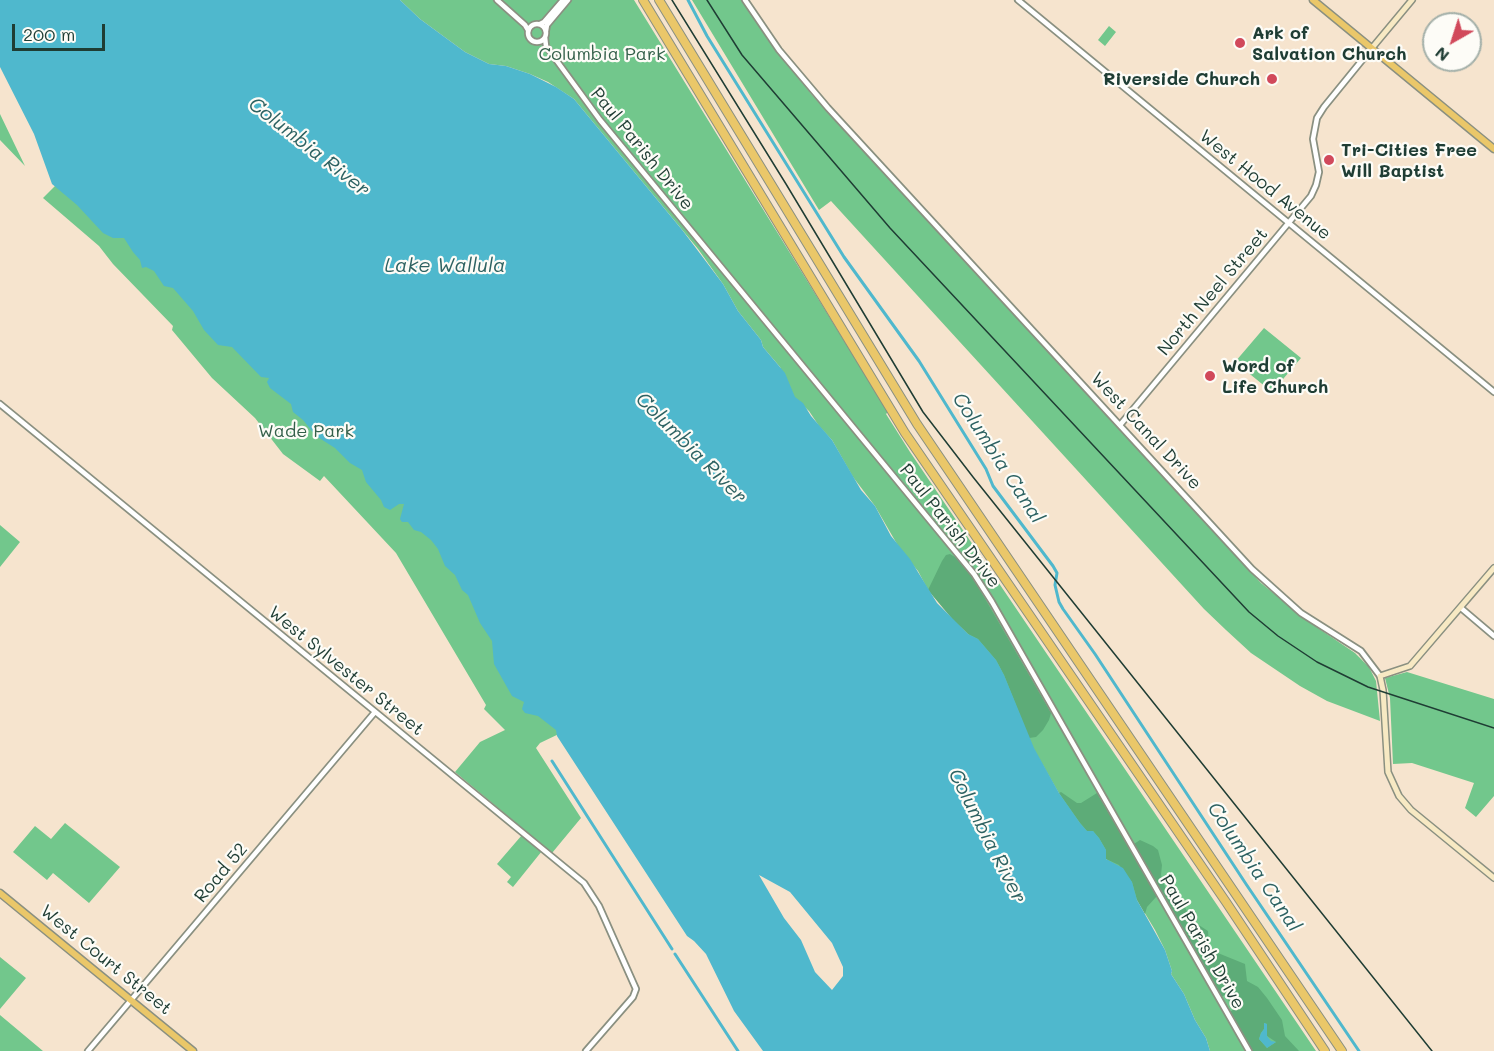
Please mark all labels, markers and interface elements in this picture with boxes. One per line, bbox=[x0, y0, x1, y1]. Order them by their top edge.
scale bar bbox=[15, 12, 108, 50]
north arrow bbox=[1422, 12, 1482, 72]
text: 200 m bbox=[23, 22, 75, 46]
place label: Ark of Salvation Church bbox=[1252, 22, 1407, 64]
marker: Ark of Salvation Church bbox=[1233, 36, 1247, 50]
park label: Columbia Park bbox=[539, 43, 665, 65]
text: N bbox=[1430, 43, 1453, 67]
place label: Riverside Church bbox=[1103, 68, 1260, 90]
marker: Riverside Church bbox=[1265, 72, 1279, 86]
street label: Paul Parish Drive bbox=[586, 83, 698, 215]
water label: Columbia River bbox=[243, 92, 375, 202]
street label: West Hood Avenue bbox=[1195, 125, 1335, 245]
place label: Tri-Cities Free Will Baptist bbox=[1341, 139, 1477, 182]
marker: Tri-Cities Free Will Baptist bbox=[1322, 153, 1336, 167]
street label: North Neel Street bbox=[1153, 224, 1273, 360]
water label: Lake Wallula bbox=[385, 254, 505, 278]
place label: Word of Life Church bbox=[1222, 355, 1328, 398]
street label: West Canal Drive bbox=[1086, 368, 1206, 494]
marker: Word of Life Church bbox=[1203, 369, 1217, 383]
water label: Columbia River bbox=[630, 387, 752, 509]
water label: Columbia Canal bbox=[947, 388, 1049, 528]
park label: Wade Park bbox=[258, 420, 354, 442]
street label: Paul Parish Drive bbox=[895, 460, 1005, 592]
street label: West Sylvester Street bbox=[264, 602, 428, 740]
water label: Columbia River bbox=[943, 765, 1031, 907]
water label: Columbia Canal bbox=[1202, 798, 1306, 936]
street label: Road 52 bbox=[190, 839, 252, 907]
street label: Paul Parish Drive bbox=[1155, 871, 1249, 1013]
street label: West Court Street bbox=[36, 900, 176, 1020]

